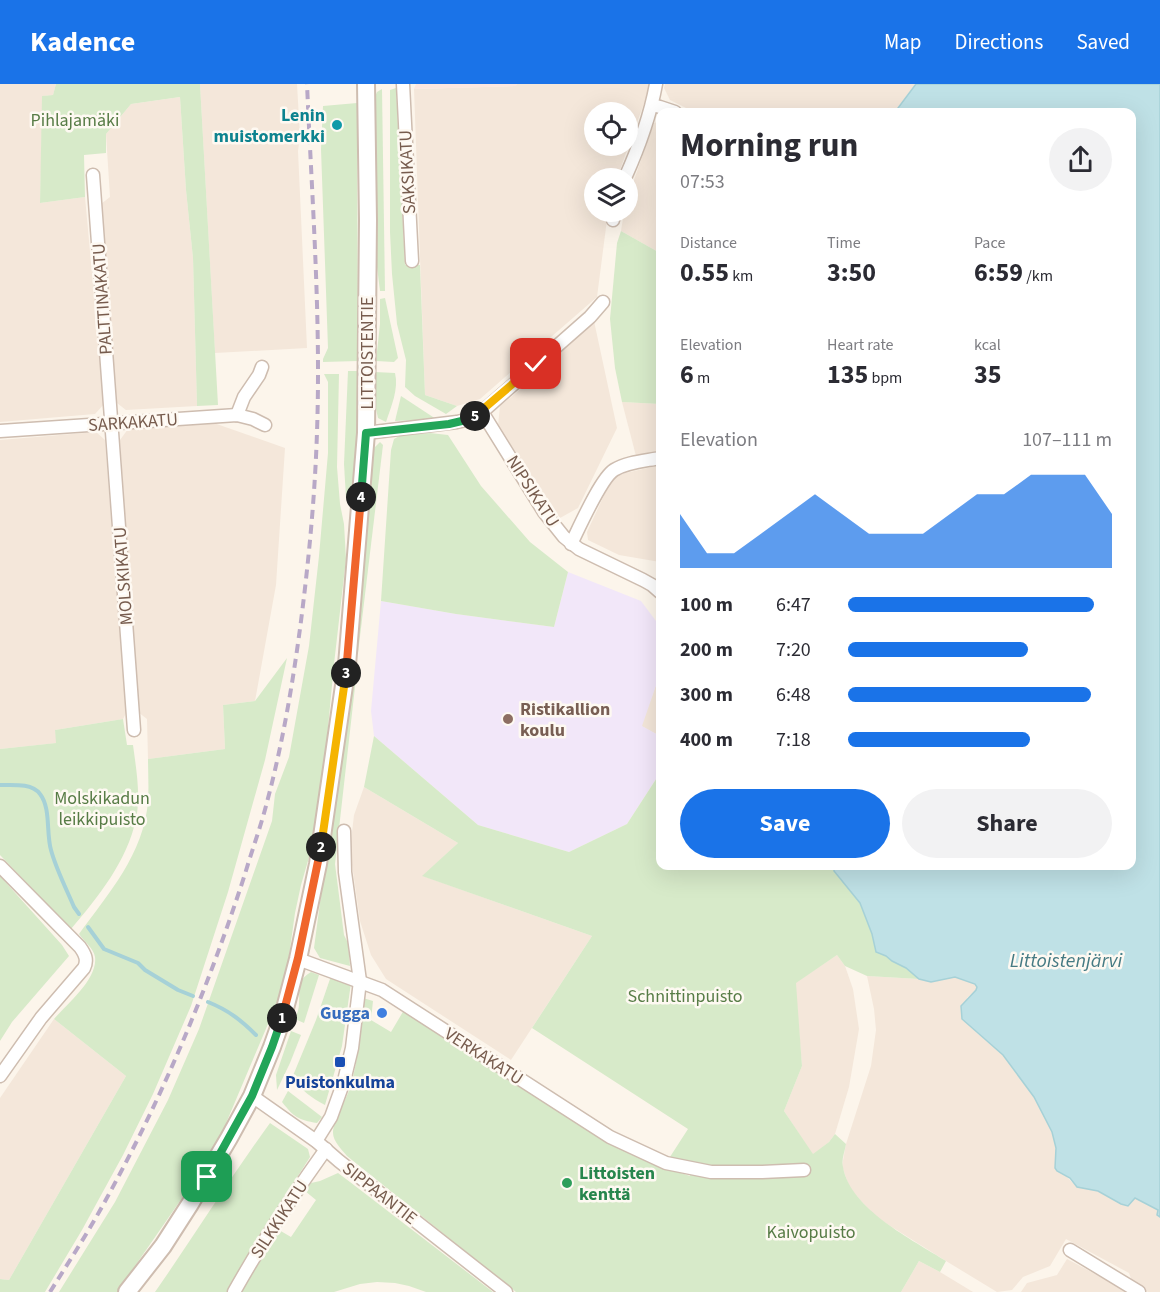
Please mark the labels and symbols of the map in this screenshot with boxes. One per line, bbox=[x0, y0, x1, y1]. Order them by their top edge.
place label: Lenin muistomerkki bbox=[214, 103, 325, 149]
park label: Pihlajamäki bbox=[31, 108, 119, 133]
marker: Lenin muistomerkki bbox=[330, 118, 344, 132]
street label: SAKSIKATU bbox=[393, 129, 422, 215]
street label: PALTTINAKATU bbox=[86, 242, 119, 355]
street label: LITTOISTENTIE bbox=[355, 297, 380, 409]
pin bbox=[510, 338, 561, 389]
pin: 5 bbox=[460, 401, 490, 431]
street label: SARKAKATU bbox=[87, 407, 179, 438]
street label: NIPSIKATU bbox=[500, 450, 565, 532]
pin: 4 bbox=[346, 482, 376, 512]
street label: MOLSKIKATU bbox=[108, 526, 139, 626]
pin: 3 bbox=[331, 658, 361, 688]
place label: Ristikallion koulu bbox=[520, 697, 610, 743]
marker: Ristikallion koulu bbox=[501, 712, 515, 726]
park label: Molskikadun leikkipuisto bbox=[54, 786, 150, 832]
pin: 2 bbox=[306, 832, 336, 862]
water label: Littoistenjärvi bbox=[1010, 947, 1122, 975]
park label: Schnittinpuisto bbox=[628, 984, 742, 1009]
place label: Gugga bbox=[320, 1001, 370, 1026]
pin: 1 bbox=[267, 1003, 297, 1033]
marker: Gugga bbox=[375, 1006, 389, 1020]
street label: VERKAKATU bbox=[439, 1022, 528, 1091]
marker: Puistonkulma bbox=[333, 1055, 347, 1069]
place label: Puistonkulma bbox=[285, 1070, 395, 1095]
pin bbox=[181, 1151, 232, 1202]
street label: SIPPAANTIE bbox=[337, 1156, 422, 1231]
place label: Littoisten kenttä bbox=[579, 1161, 655, 1207]
street label: SILKKIKATU bbox=[245, 1175, 314, 1263]
marker: Littoisten kenttä bbox=[560, 1176, 574, 1190]
park label: Kaivopuisto bbox=[766, 1220, 856, 1245]

